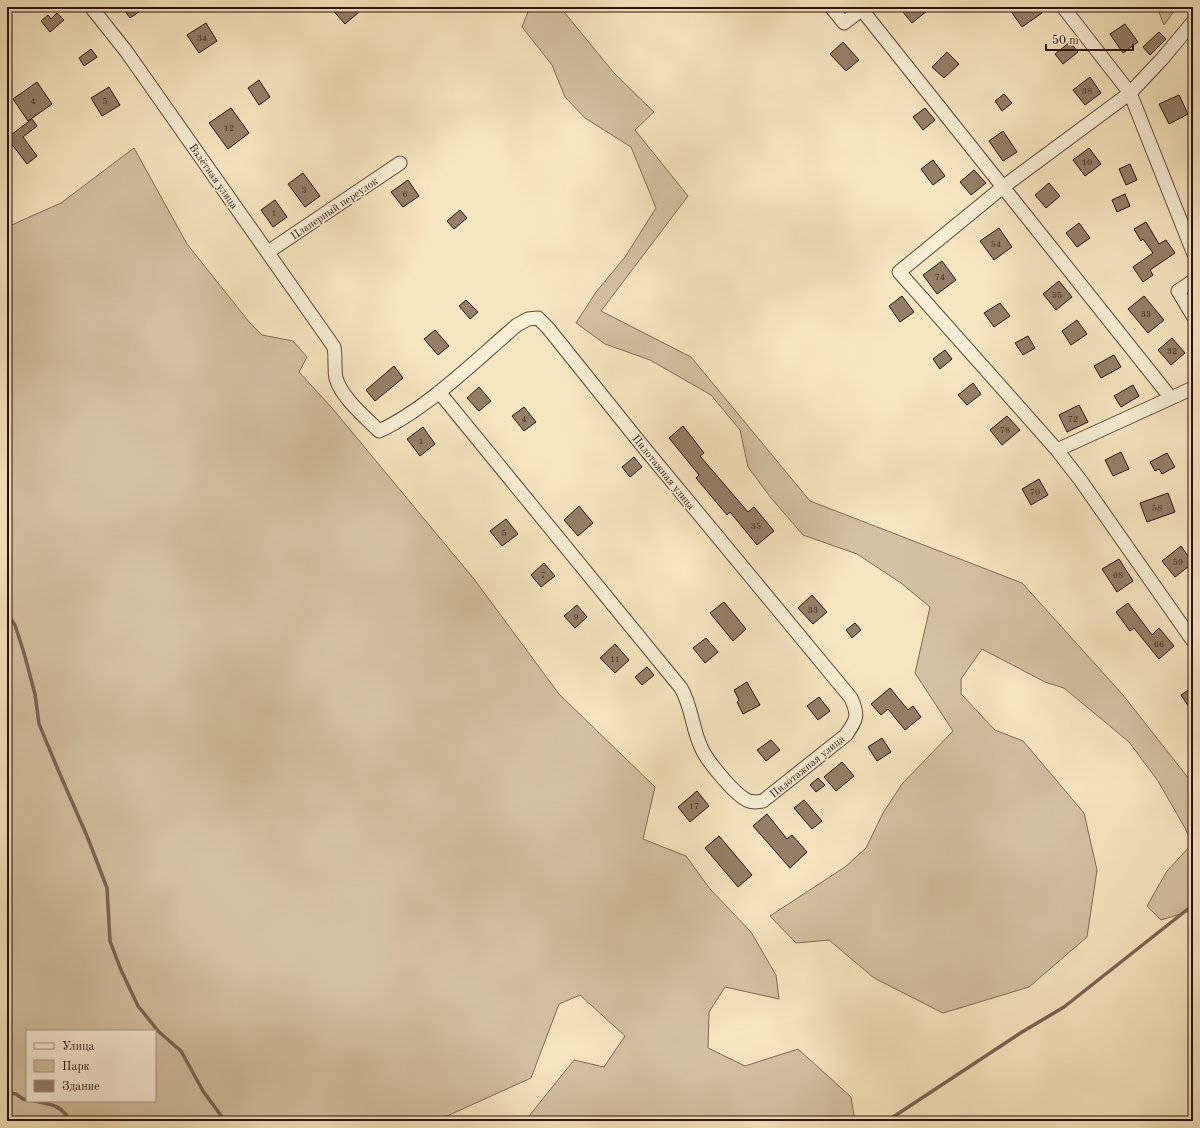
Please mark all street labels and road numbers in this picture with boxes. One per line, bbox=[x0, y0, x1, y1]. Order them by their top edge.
street label: Взлётная улица bbox=[186, 142, 240, 212]
street label: Планерный переулок bbox=[289, 176, 381, 242]
street label: Пилотажная улица bbox=[629, 434, 697, 513]
street label: Пилотажная улица bbox=[769, 733, 848, 801]

